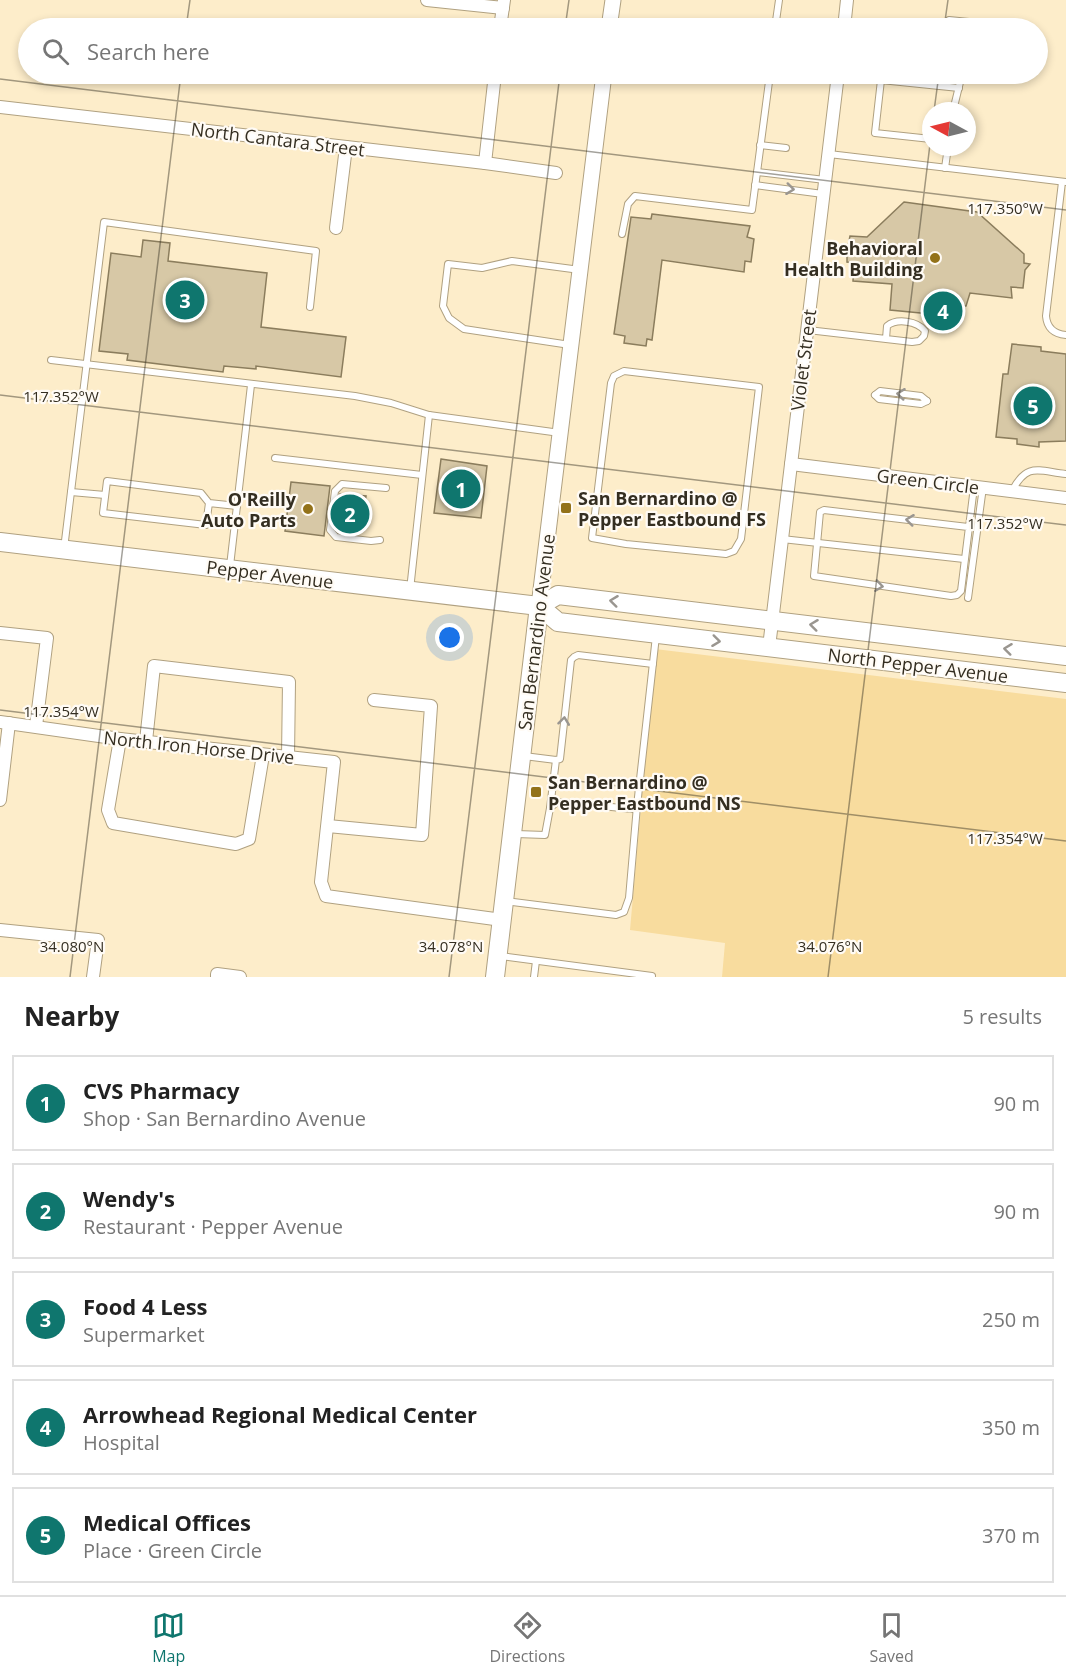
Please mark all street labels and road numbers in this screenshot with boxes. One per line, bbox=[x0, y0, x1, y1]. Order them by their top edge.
street label: North Cantara Street bbox=[190, 116, 366, 162]
street label: Violet Street bbox=[785, 308, 821, 412]
street label: Green Circle bbox=[875, 463, 981, 499]
street label: San Bernardino Avenue bbox=[512, 532, 560, 732]
street label: Pepper Avenue bbox=[205, 554, 335, 594]
street label: North Pepper Avenue bbox=[826, 642, 1010, 688]
street label: North Iron Horse Drive bbox=[102, 725, 296, 769]

